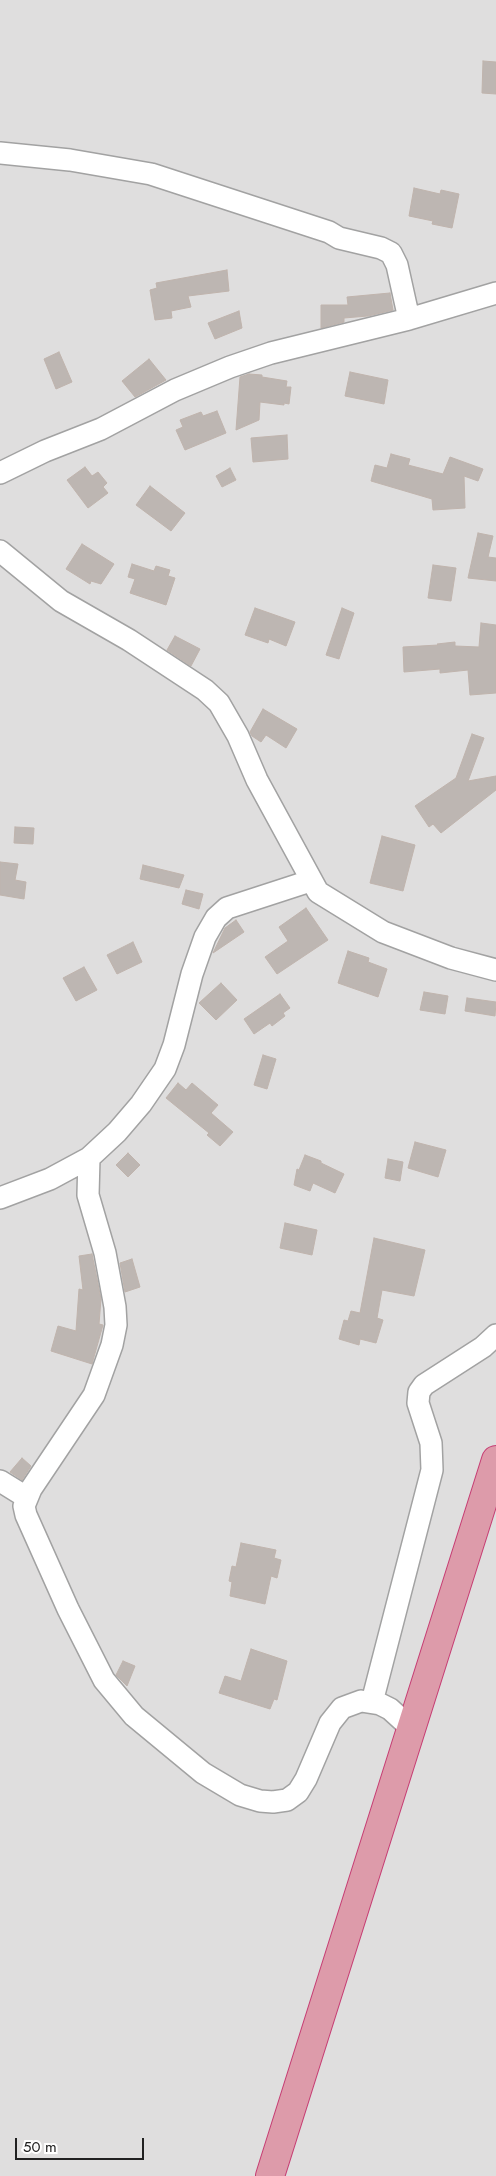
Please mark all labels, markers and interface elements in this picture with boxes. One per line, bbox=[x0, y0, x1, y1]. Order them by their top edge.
scale bar bbox=[18, 2128, 146, 2160]
text: 50 m bbox=[23, 2136, 57, 2158]

